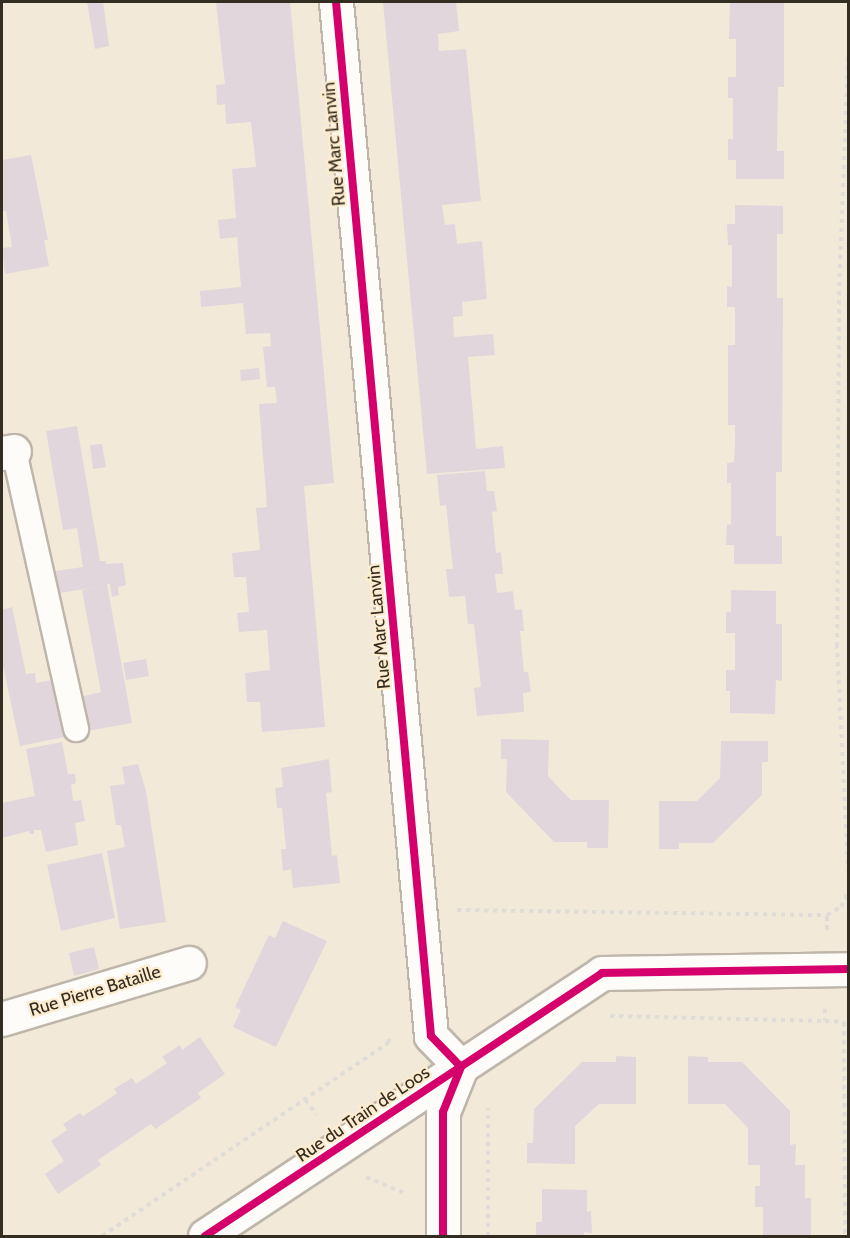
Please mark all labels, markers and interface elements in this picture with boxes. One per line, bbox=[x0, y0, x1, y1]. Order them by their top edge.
street label: Rue Marc Lanvin bbox=[318, 81, 350, 207]
street label: Rue Marc Lanvin bbox=[363, 564, 395, 690]
street label: Rue Pierre Bataille bbox=[27, 961, 163, 1021]
street label: Rue du Train de Loos bbox=[292, 1061, 434, 1167]

